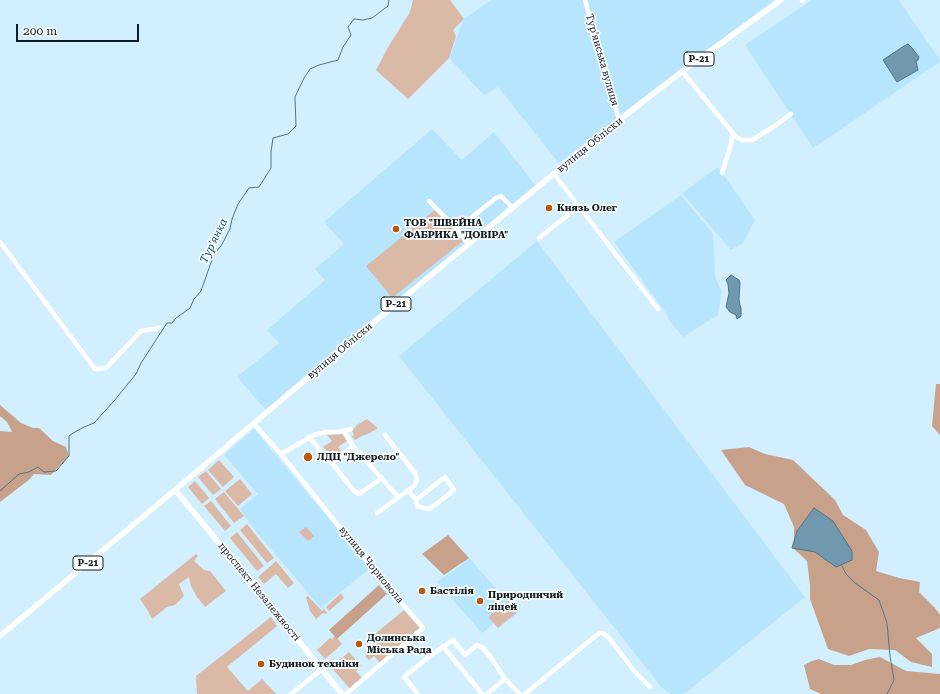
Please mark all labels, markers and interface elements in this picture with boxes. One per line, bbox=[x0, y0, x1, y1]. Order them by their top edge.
street label: Турʼянська вулиця bbox=[583, 13, 621, 107]
scale bar bbox=[18, 16, 141, 42]
text: 200 m bbox=[23, 24, 57, 38]
road number: Р-21 bbox=[684, 52, 714, 66]
street label: вулиця Обліски bbox=[555, 115, 625, 175]
place label: Князь Олег bbox=[557, 202, 617, 214]
marker: Князь Олег bbox=[544, 203, 554, 213]
water label: Тур'янка bbox=[198, 217, 230, 265]
place label: ТОВ "ШВЕЙНА ФАБРИКА "ДОВІРА" bbox=[404, 217, 508, 240]
marker: ТОВ "ШВЕЙНА ФАБРИКА "ДОВІРА" bbox=[391, 224, 401, 234]
road number: Р-21 bbox=[381, 297, 411, 311]
street label: вулиця Обліски bbox=[305, 320, 375, 382]
marker: ЛДЦ "Джерело" bbox=[302, 451, 314, 463]
place label: ЛДЦ "Джерело" bbox=[317, 451, 400, 463]
street label: вулиця Чорновола bbox=[336, 524, 406, 606]
street label: проспект Незалежності bbox=[216, 540, 302, 644]
road number: Р-21 bbox=[73, 556, 103, 570]
place label: Бастілія bbox=[430, 585, 474, 597]
marker: Бастілія bbox=[417, 586, 427, 596]
place label: Природничий ліцей bbox=[488, 589, 563, 612]
marker: Природничий ліцей bbox=[475, 596, 485, 606]
place label: Долинська Міська Рада bbox=[367, 632, 432, 656]
marker: Долинська Міська Рада bbox=[354, 639, 364, 649]
place label: Будинок техніки bbox=[269, 658, 359, 670]
marker: Будинок техніки bbox=[256, 659, 266, 669]

